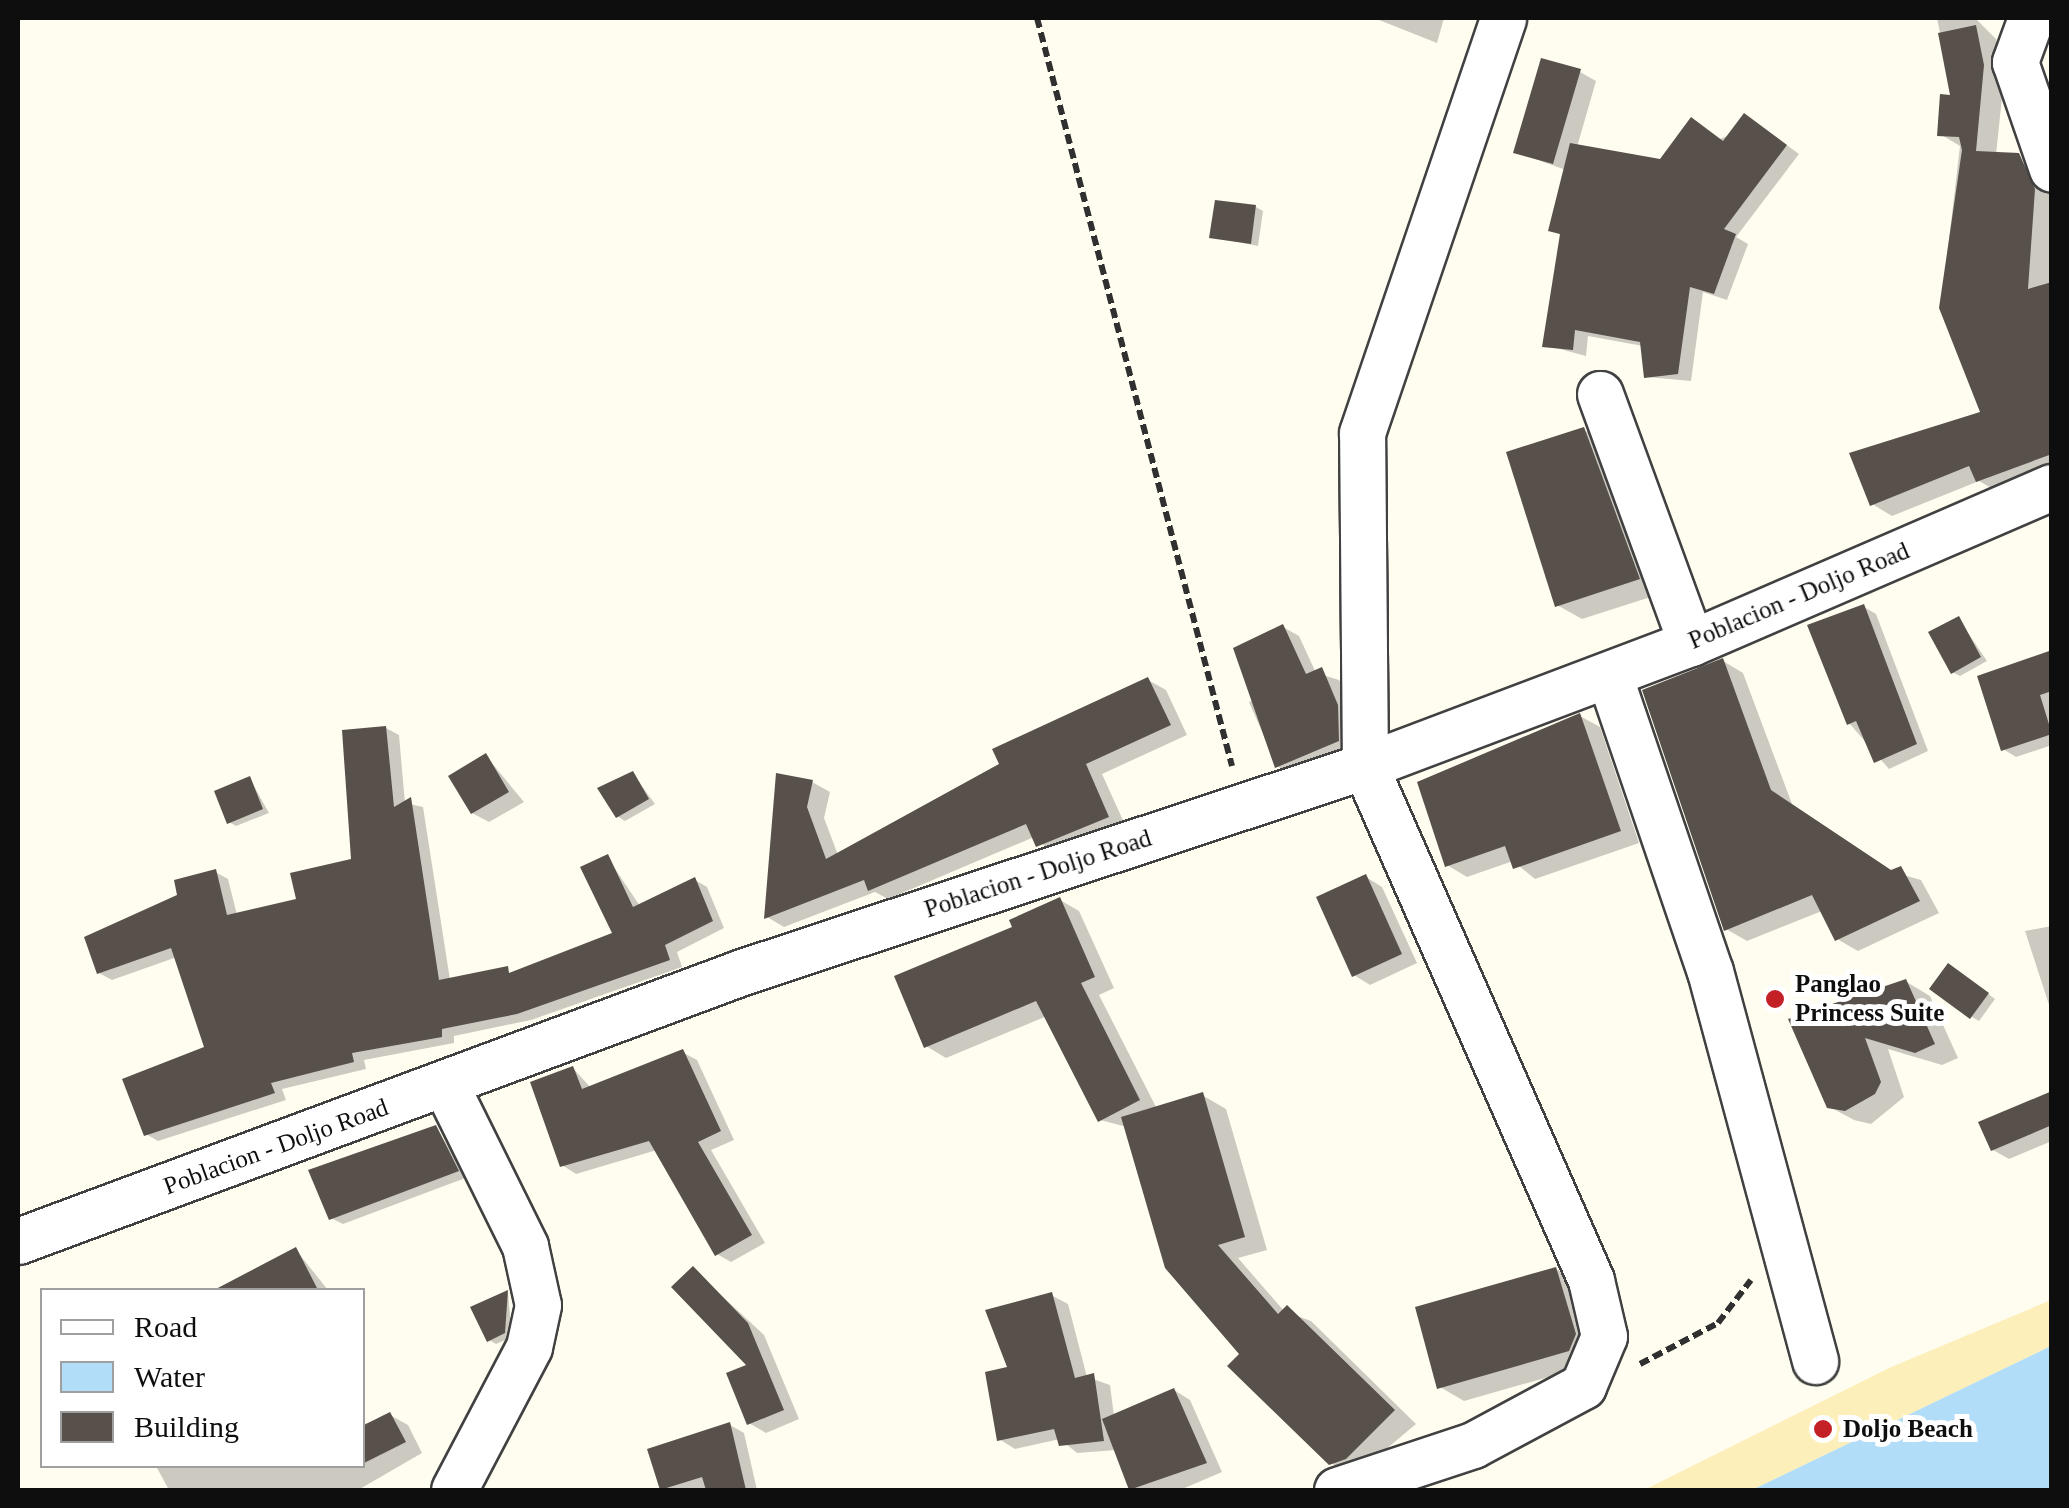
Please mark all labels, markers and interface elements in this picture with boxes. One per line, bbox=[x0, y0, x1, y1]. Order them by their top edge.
street label: Poblacion - Doljo Road bbox=[1684, 536, 1914, 656]
street label: Poblacion - Doljo Road bbox=[921, 823, 1155, 925]
place label: Panglao Princess Suite bbox=[1795, 970, 1944, 1029]
marker: Panglao Princess Suite bbox=[1764, 988, 1786, 1010]
street label: Poblacion - Doljo Road bbox=[160, 1092, 392, 1202]
legend bbox=[40, 1288, 365, 1468]
text: Road bbox=[134, 1310, 197, 1343]
text: Water bbox=[134, 1360, 205, 1393]
text: Building bbox=[134, 1410, 239, 1443]
place label: Doljo Beach bbox=[1843, 1414, 1973, 1444]
marker: Doljo Beach bbox=[1812, 1418, 1834, 1440]

